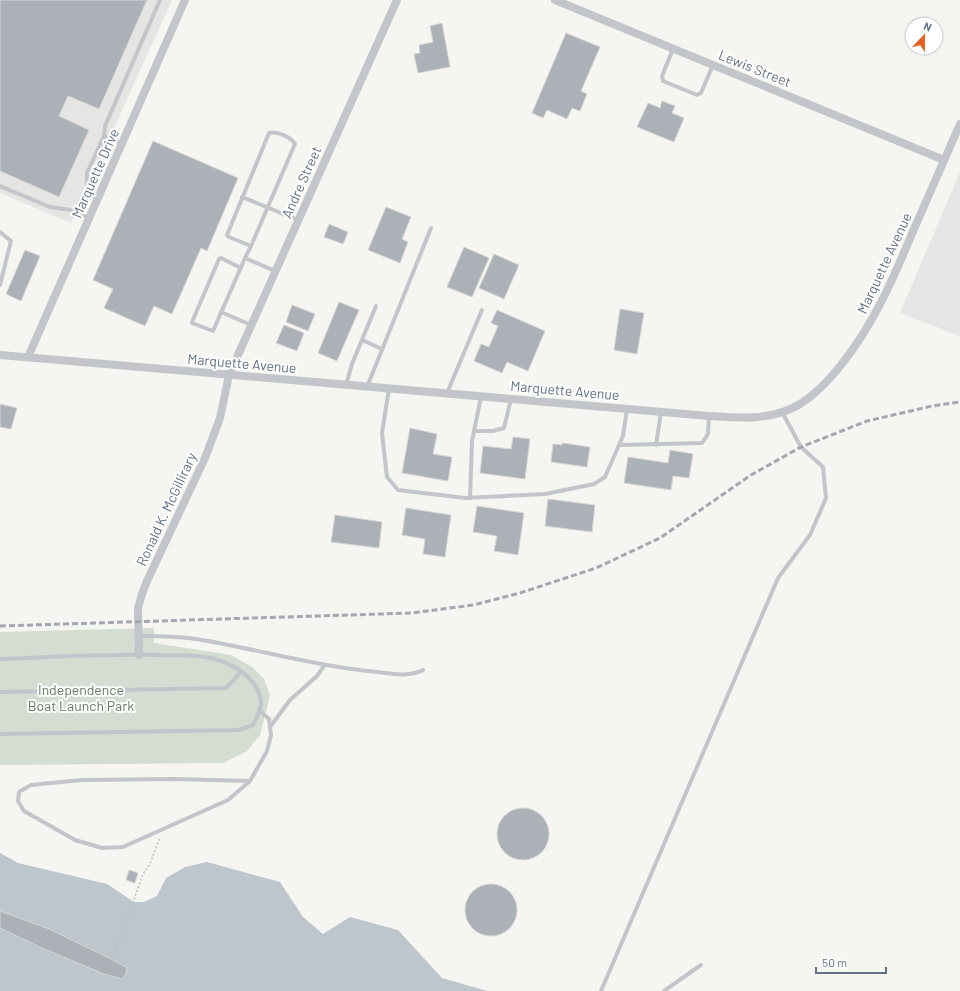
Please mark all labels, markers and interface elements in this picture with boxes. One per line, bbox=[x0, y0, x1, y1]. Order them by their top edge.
north arrow bbox=[904, 16, 944, 56]
text: N bbox=[922, 19, 934, 34]
street label: Lewis Street bbox=[716, 46, 794, 90]
street label: Marquette Drive bbox=[68, 126, 122, 220]
street label: Andre Street bbox=[278, 143, 324, 221]
street label: Marquette Avenue bbox=[853, 210, 915, 316]
street label: Marquette Avenue bbox=[187, 350, 297, 376]
street label: Marquette Avenue bbox=[510, 377, 620, 403]
street label: Ronald K. McGillirary bbox=[132, 449, 200, 569]
park label: Independence Boat Launch Park bbox=[28, 681, 134, 714]
scale bar bbox=[816, 949, 886, 975]
text: 50 m bbox=[822, 955, 847, 969]

